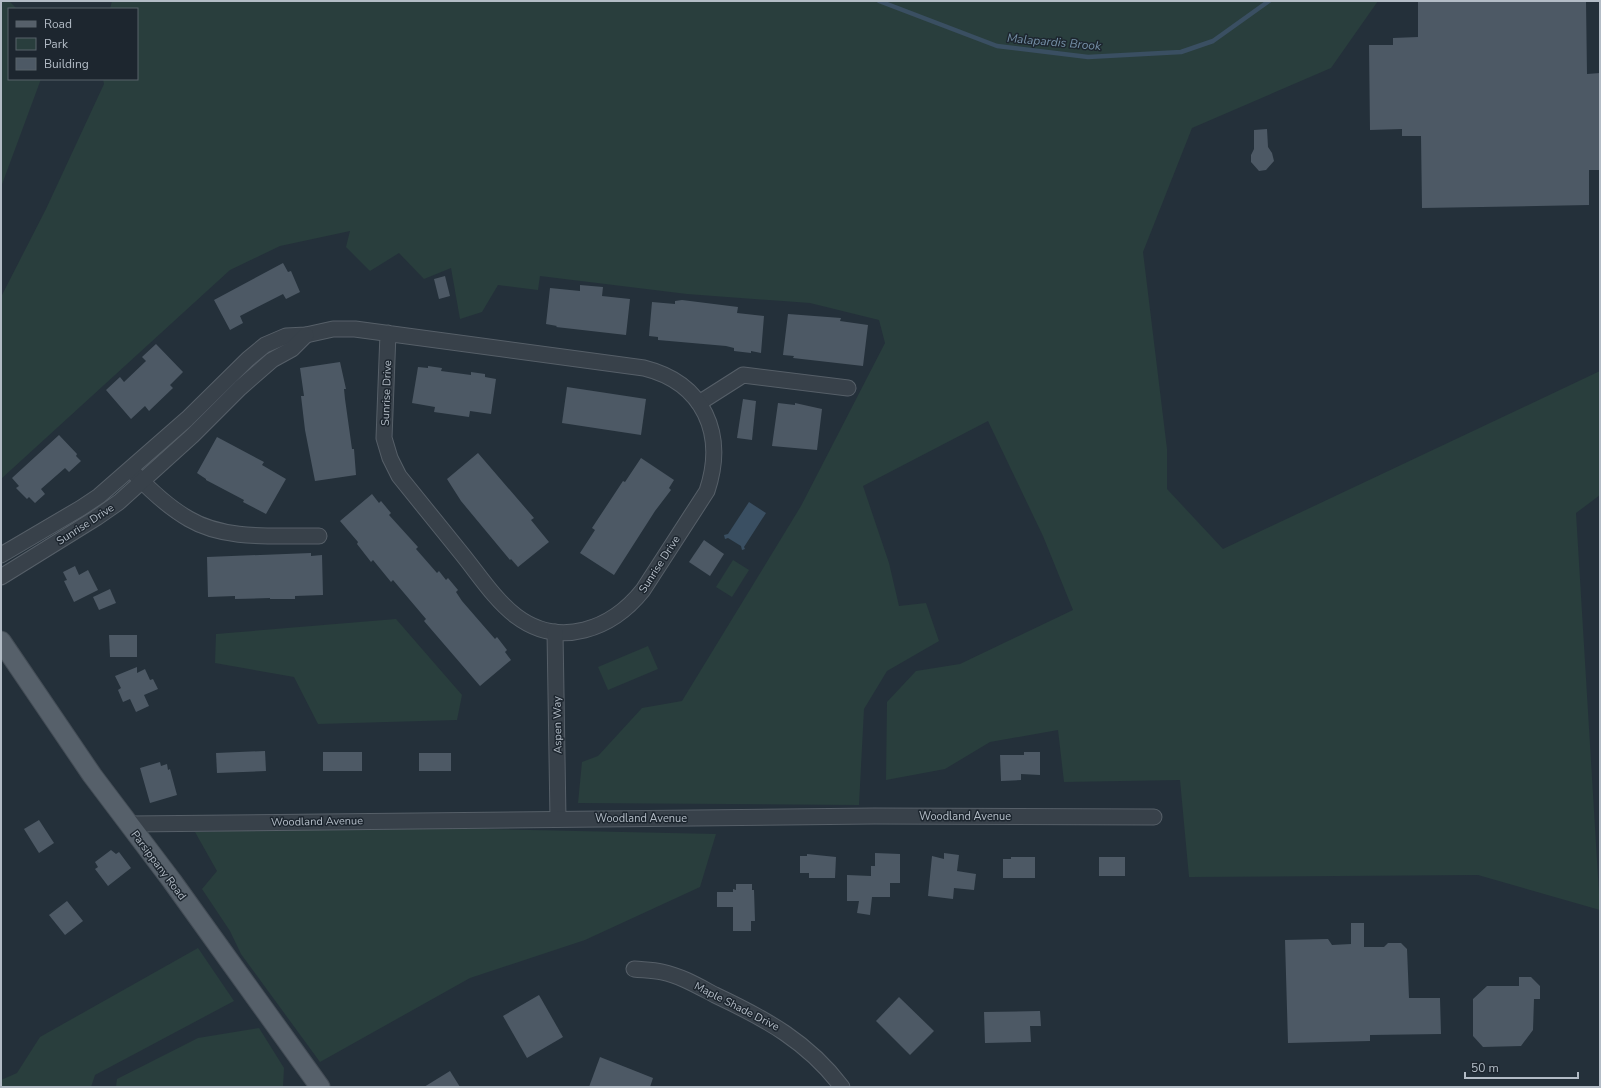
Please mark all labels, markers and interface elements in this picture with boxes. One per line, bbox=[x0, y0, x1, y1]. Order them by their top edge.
legend bbox=[8, 8, 138, 80]
text: Road bbox=[44, 16, 72, 32]
water label: Malapardis Brook bbox=[1006, 30, 1103, 54]
text: Park bbox=[44, 36, 69, 52]
text: Building bbox=[44, 56, 89, 72]
street label: Sunrise Drive bbox=[378, 360, 395, 426]
street label: Sunrise Drive bbox=[54, 500, 117, 549]
street label: Sunrise Drive bbox=[635, 533, 684, 596]
street label: Aspen Way bbox=[549, 696, 566, 754]
street label: Woodland Avenue bbox=[919, 809, 1011, 824]
street label: Woodland Avenue bbox=[595, 811, 687, 826]
street label: Woodland Avenue bbox=[271, 813, 363, 830]
street label: Parsippany Road bbox=[128, 828, 190, 903]
street label: Maple Shade Drive bbox=[692, 979, 782, 1034]
scale bar bbox=[1465, 1054, 1578, 1080]
text: 50 m bbox=[1471, 1060, 1499, 1076]

